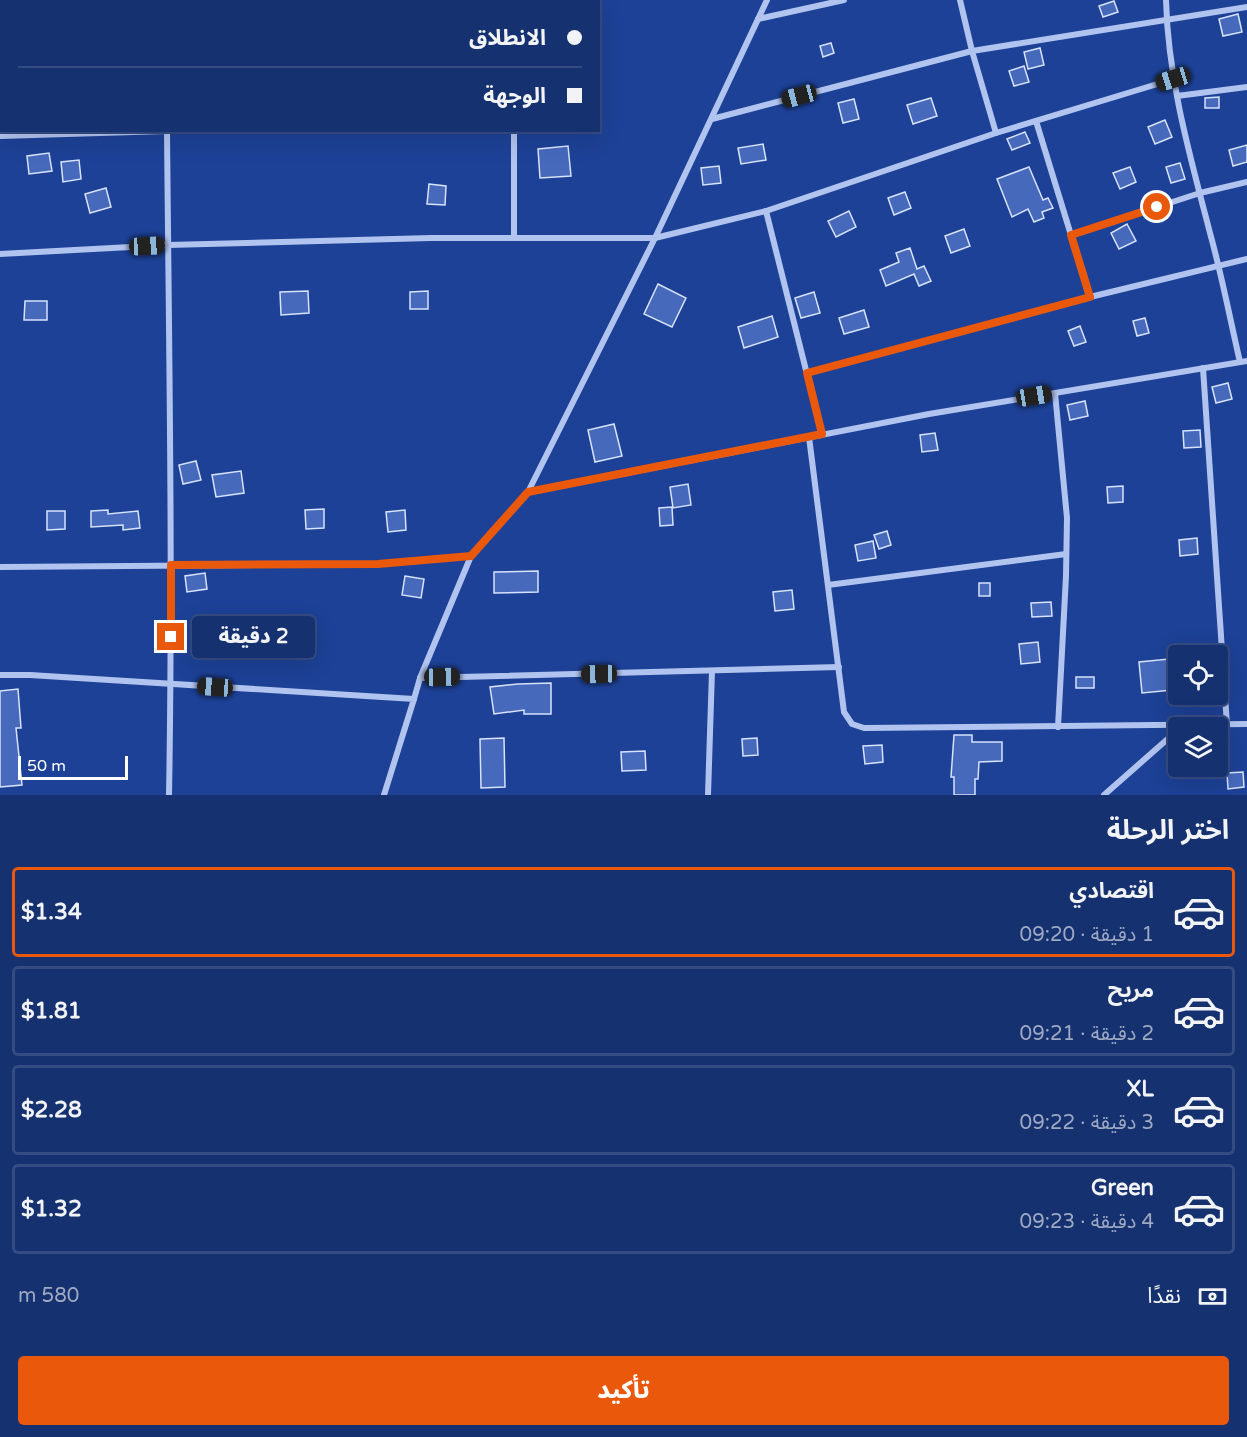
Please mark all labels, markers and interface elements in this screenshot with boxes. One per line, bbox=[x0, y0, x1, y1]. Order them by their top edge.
text: الانطلاق bbox=[469, 25, 546, 51]
car bbox=[1153, 65, 1193, 93]
text: الوجهة bbox=[483, 83, 546, 109]
car bbox=[779, 83, 819, 109]
route start bbox=[1143, 193, 1170, 220]
car bbox=[129, 236, 165, 256]
car bbox=[1015, 384, 1053, 408]
callout: 2 دقيقة bbox=[192, 616, 315, 658]
route end bbox=[157, 623, 184, 650]
text: 2 دقيقة bbox=[219, 625, 288, 649]
map controls bbox=[1168, 645, 1228, 777]
button: locate bbox=[1168, 645, 1228, 705]
car bbox=[581, 665, 617, 683]
car bbox=[424, 668, 460, 686]
car bbox=[196, 677, 234, 697]
button: layers bbox=[1168, 717, 1228, 777]
scale bar bbox=[18, 753, 128, 780]
text: 50 m bbox=[27, 756, 66, 776]
text: اختر الرحلة bbox=[1107, 814, 1229, 847]
text: اقتصادي bbox=[1069, 878, 1154, 904]
icon: car bbox=[1172, 885, 1226, 939]
text: $1.34 bbox=[21, 899, 82, 925]
text: 1 دقيقة · 09:20 bbox=[1020, 923, 1154, 947]
text: مريح bbox=[1108, 977, 1154, 1003]
icon: car bbox=[1172, 984, 1226, 1038]
text: $1.81 bbox=[21, 998, 82, 1024]
text: 2 دقيقة · 09:21 bbox=[1020, 1022, 1154, 1046]
text: XL bbox=[1127, 1076, 1154, 1102]
icon: car bbox=[1172, 1083, 1226, 1137]
text: $2.28 bbox=[21, 1097, 82, 1123]
text: 3 دقيقة · 09:22 bbox=[1020, 1111, 1154, 1135]
text: Green bbox=[1091, 1175, 1154, 1201]
icon: car bbox=[1172, 1182, 1226, 1236]
text: $1.32 bbox=[21, 1196, 82, 1222]
text: 4 دقيقة · 09:23 bbox=[1020, 1210, 1154, 1234]
icon: cash bbox=[1196, 1280, 1229, 1313]
text: نقدًا bbox=[1147, 1283, 1181, 1309]
text: 580 m bbox=[18, 1284, 79, 1308]
button: تأكيد bbox=[18, 1356, 1229, 1425]

